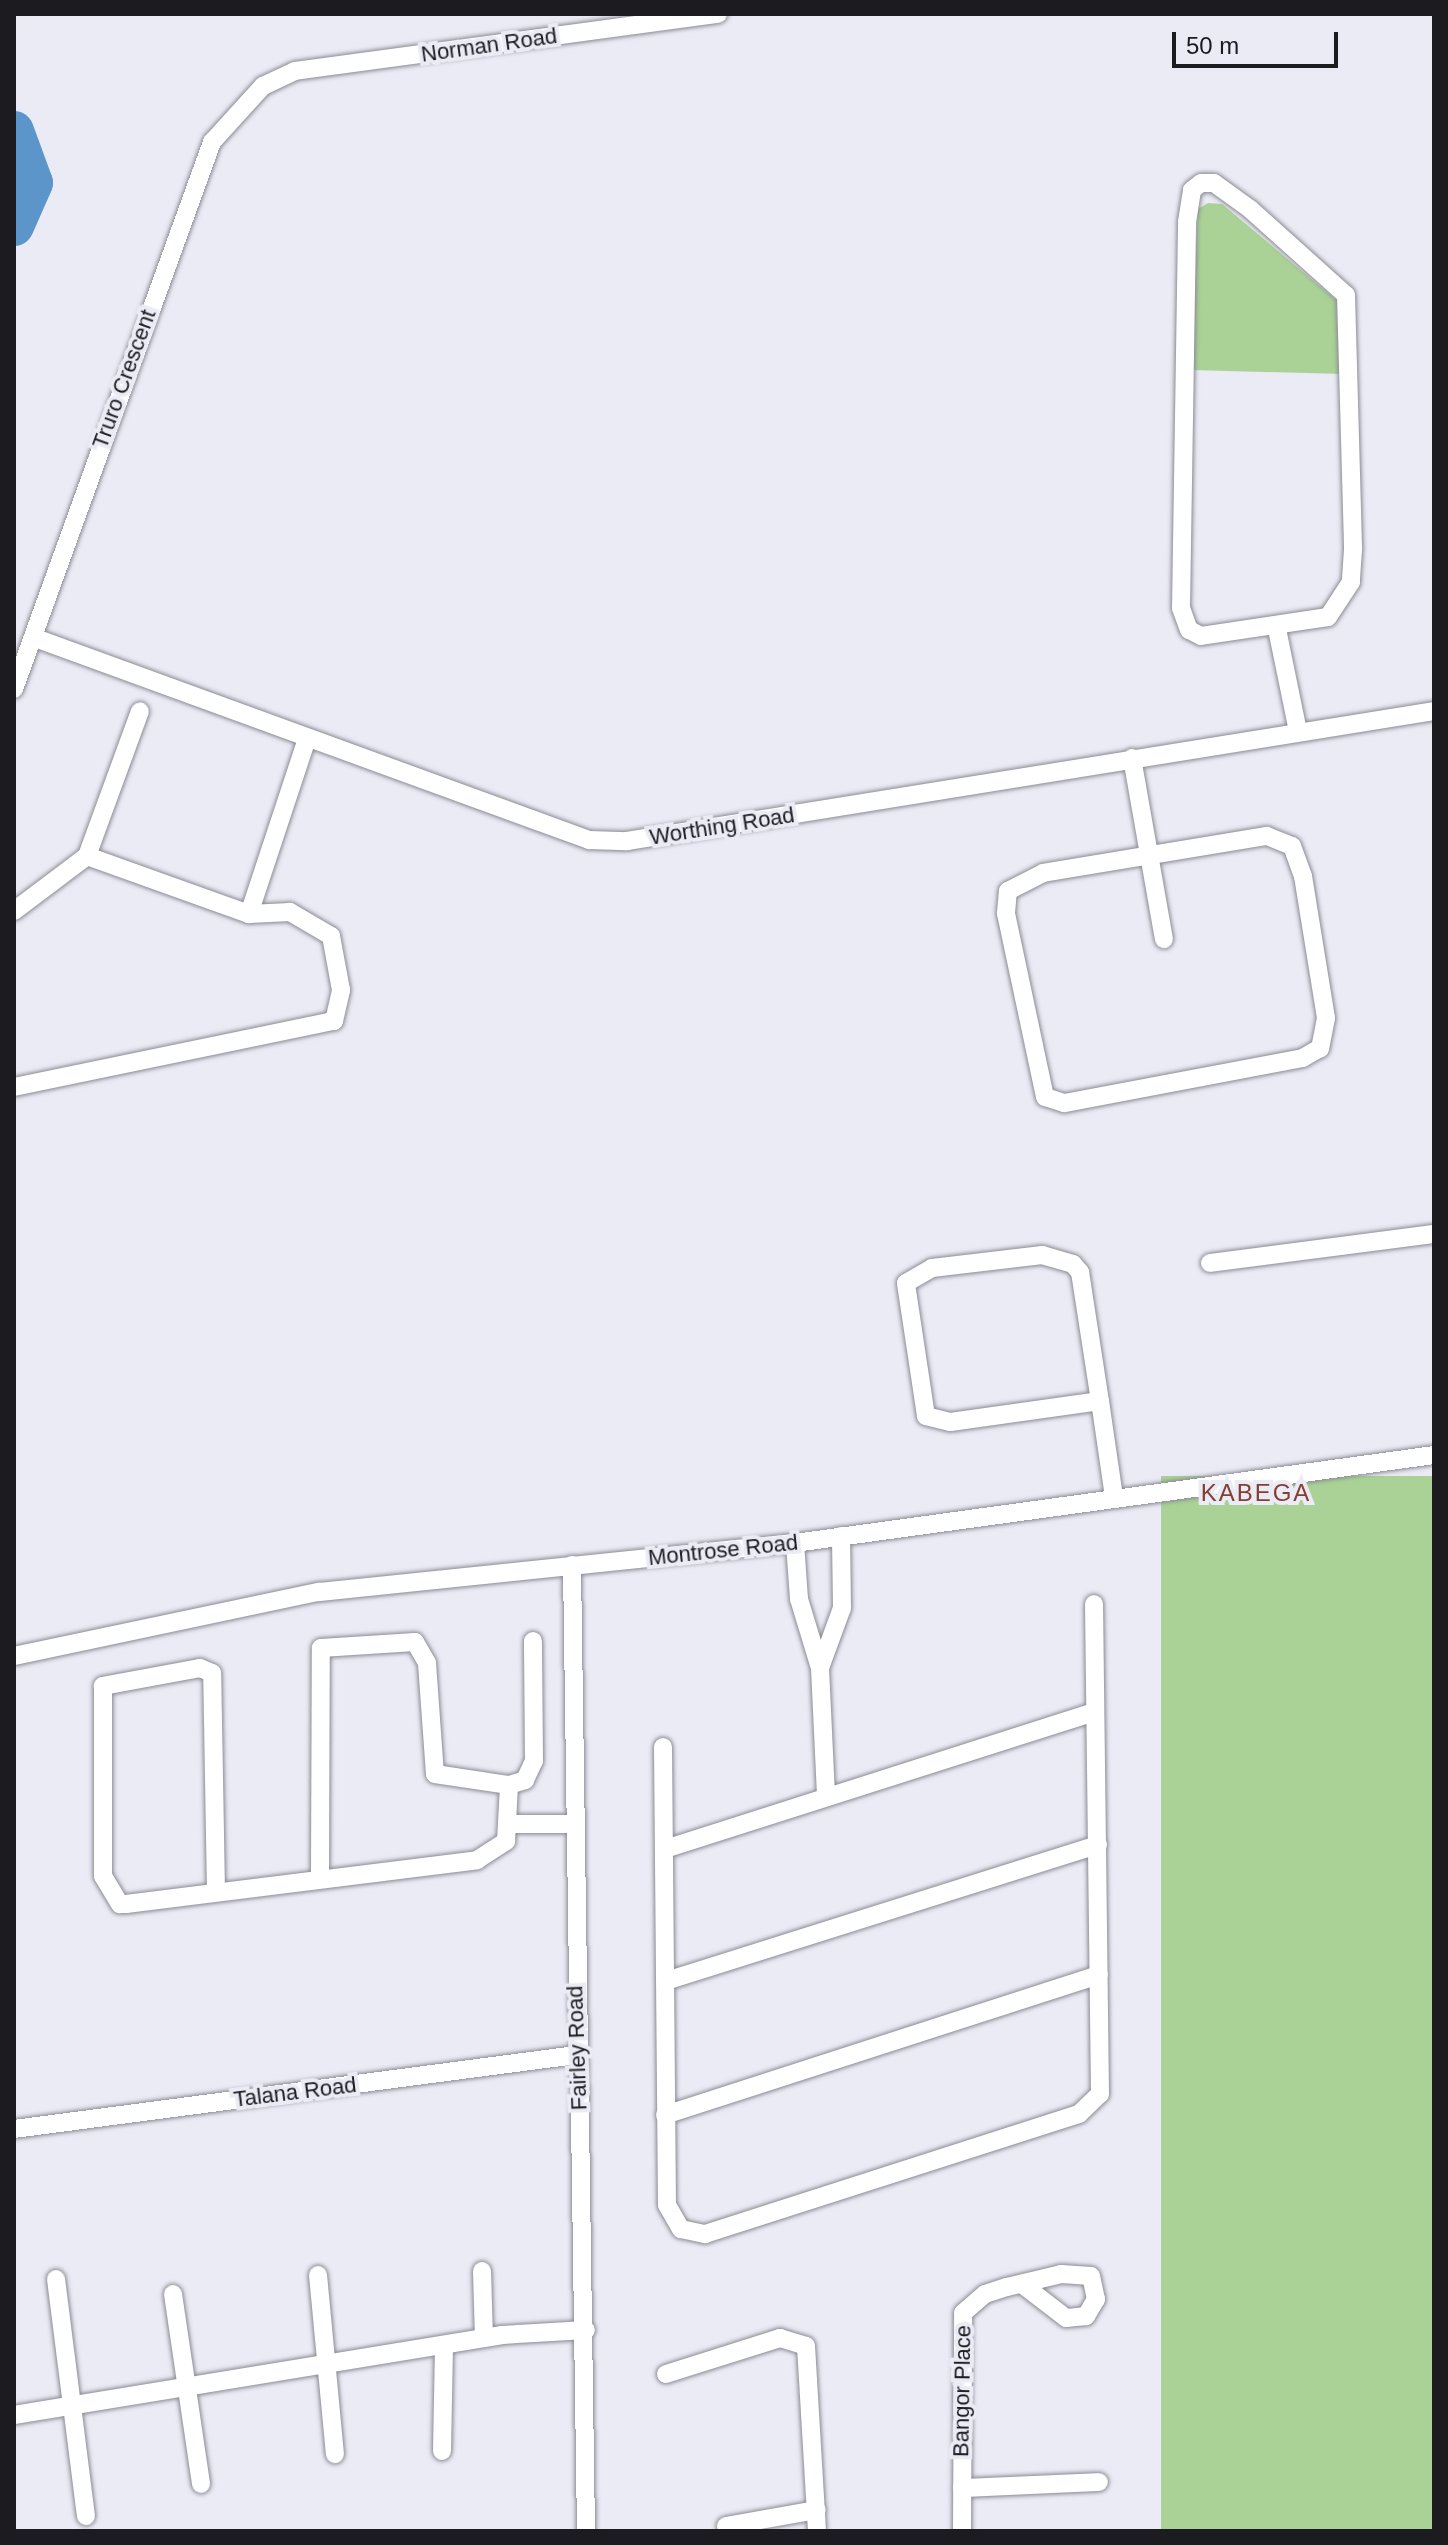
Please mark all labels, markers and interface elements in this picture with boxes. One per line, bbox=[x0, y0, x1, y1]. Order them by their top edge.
scale bar bbox=[1176, 16, 1342, 66]
street label: Norman Road bbox=[419, 22, 559, 68]
text: 50 m bbox=[1186, 32, 1239, 59]
street label: Truro Crescent bbox=[87, 306, 161, 452]
street label: Worthing Road bbox=[648, 802, 796, 850]
district label: KABEGA bbox=[1201, 1479, 1311, 1507]
street label: Montrose Road bbox=[647, 1529, 799, 1571]
street label: Fairley Road bbox=[562, 1985, 592, 2111]
street label: Talana Road bbox=[232, 2071, 358, 2113]
street label: Bangor Place bbox=[948, 2325, 976, 2457]

